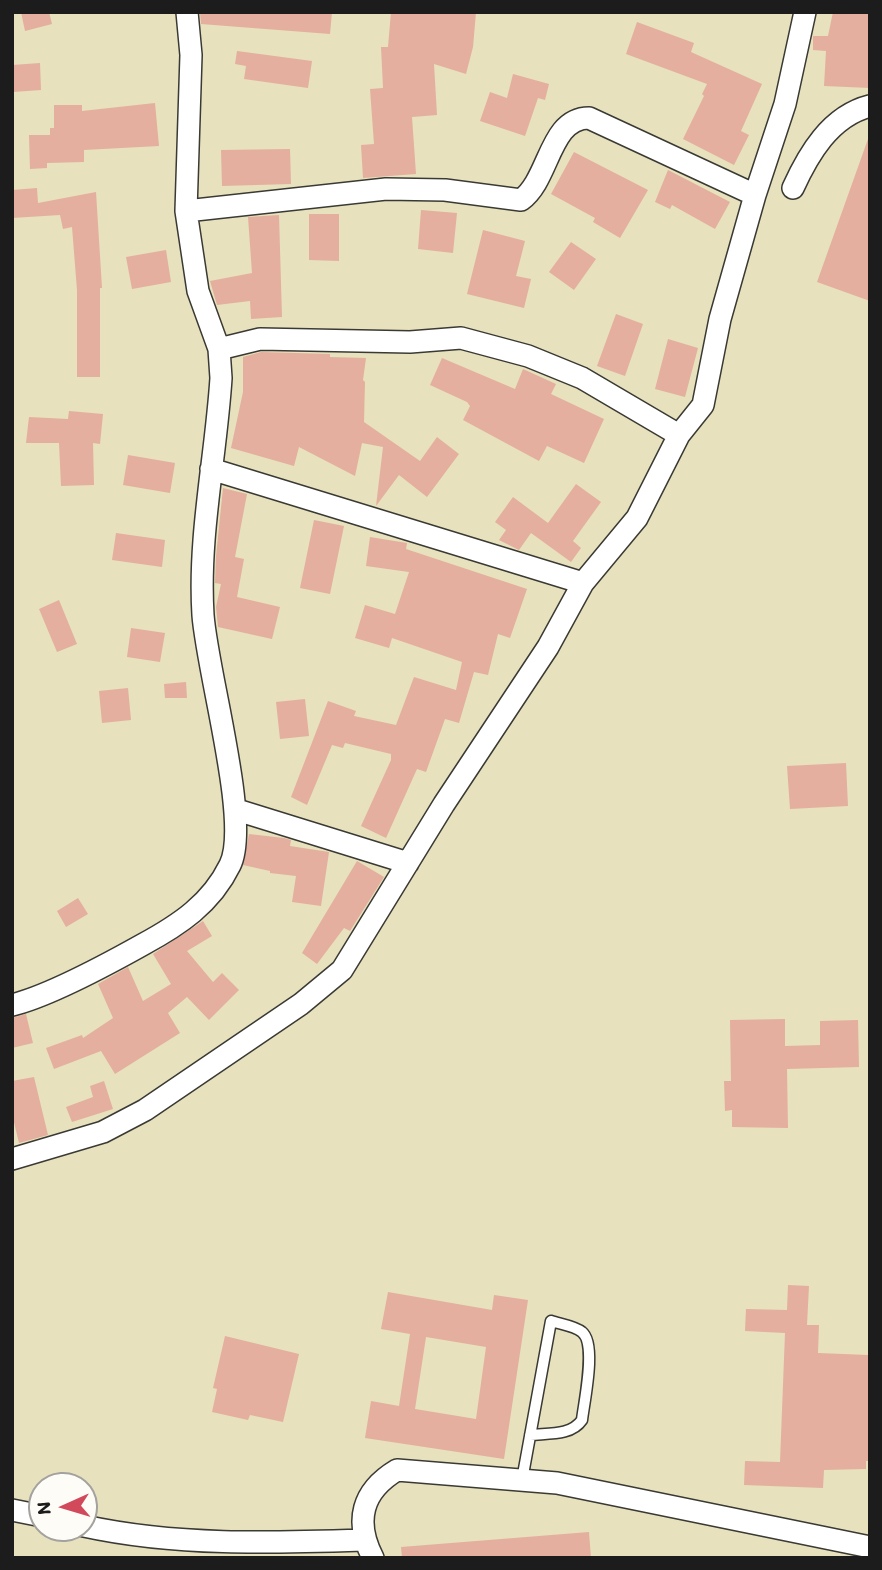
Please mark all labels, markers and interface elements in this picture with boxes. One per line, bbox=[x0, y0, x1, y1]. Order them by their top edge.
north arrow bbox=[28, 1472, 98, 1542]
text: N bbox=[32, 1501, 55, 1516]

